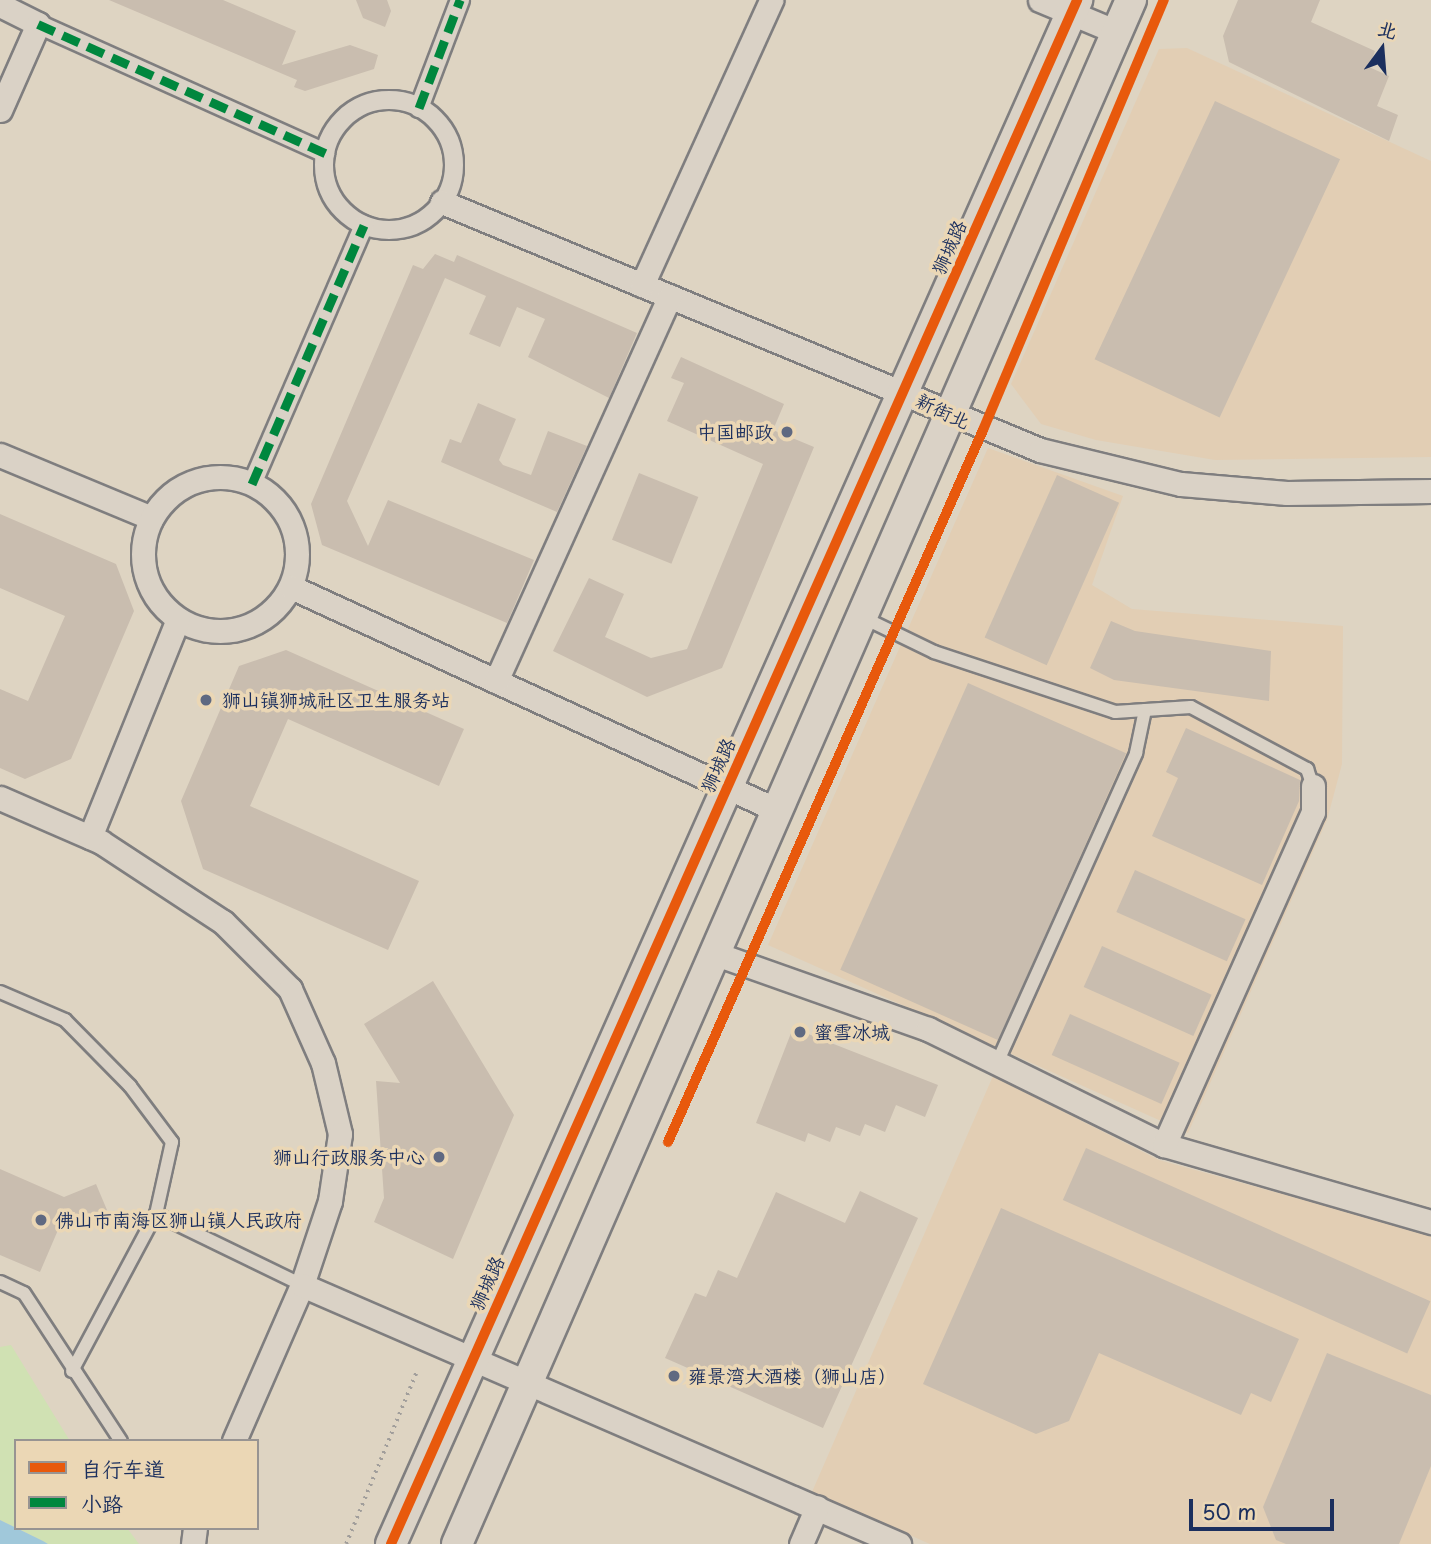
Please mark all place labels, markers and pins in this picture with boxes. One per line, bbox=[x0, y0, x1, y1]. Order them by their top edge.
place label: 中国邮政 bbox=[697, 421, 773, 443]
marker: 中国邮政 bbox=[779, 424, 795, 440]
place label: 狮山镇狮城社区卫生服务站 bbox=[222, 689, 450, 711]
marker: 狮山镇狮城社区卫生服务站 bbox=[196, 690, 216, 710]
place label: 蜜雪冰城 bbox=[814, 1021, 890, 1043]
marker: 蜜雪冰城 bbox=[792, 1024, 808, 1040]
place label: 狮山行政服务中心 bbox=[273, 1146, 425, 1168]
marker: 狮山行政服务中心 bbox=[431, 1149, 447, 1165]
place label: 佛山市南海区狮山镇人民政府 bbox=[55, 1209, 302, 1231]
marker: 佛山市南海区狮山镇人民政府 bbox=[33, 1212, 49, 1228]
place label: 雍景湾大酒楼（狮山店） bbox=[688, 1365, 897, 1387]
marker: 雍景湾大酒楼（狮山店） bbox=[666, 1368, 682, 1384]

